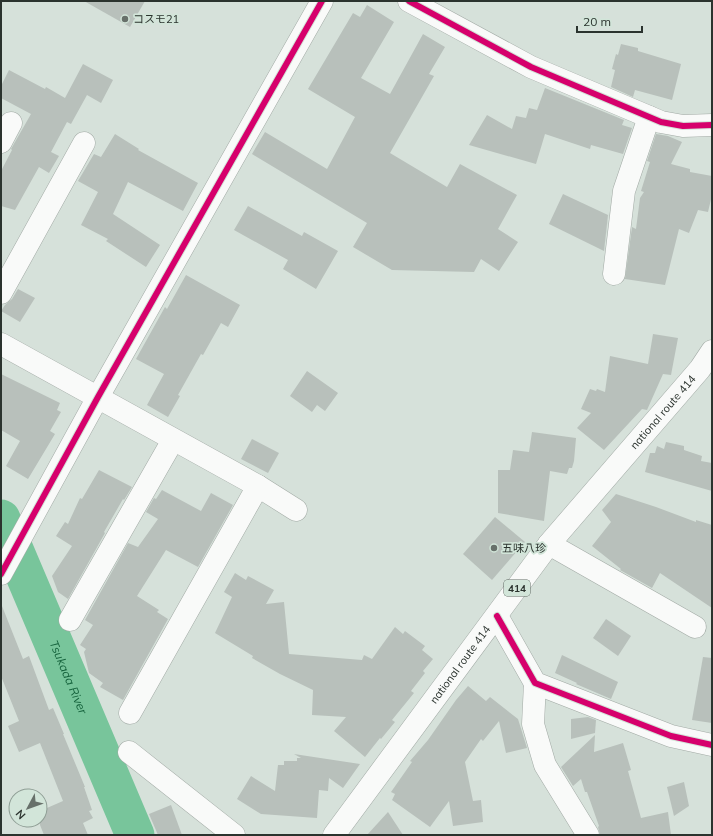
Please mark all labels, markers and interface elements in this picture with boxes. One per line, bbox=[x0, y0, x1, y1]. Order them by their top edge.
scale bar bbox=[577, 8, 642, 34]
place label: コスモ21 bbox=[133, 12, 179, 26]
marker: コスモ21 bbox=[120, 14, 130, 24]
text: 20 m bbox=[583, 14, 611, 29]
street label: national route 414 bbox=[627, 372, 699, 452]
place label: 五味八珍 bbox=[502, 541, 546, 555]
marker: 五味八珍 bbox=[489, 543, 499, 553]
road number: 414 bbox=[504, 580, 530, 596]
street label: national route 414 bbox=[427, 622, 494, 706]
water label: Tsukada River bbox=[46, 638, 91, 717]
north arrow bbox=[8, 788, 48, 828]
text: N bbox=[12, 807, 28, 822]

